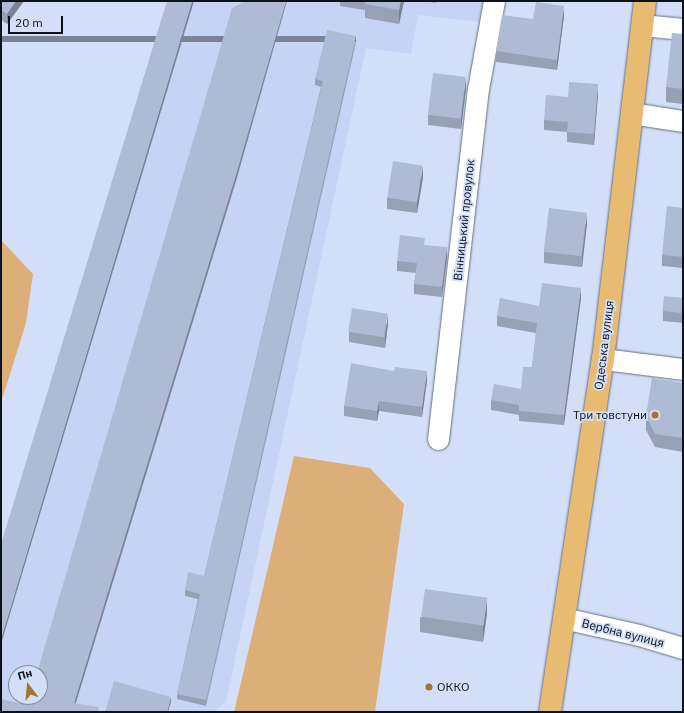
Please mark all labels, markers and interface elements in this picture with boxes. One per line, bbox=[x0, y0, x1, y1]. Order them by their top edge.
scale bar bbox=[10, 8, 65, 34]
text: 20 m bbox=[15, 15, 43, 30]
street label: Вінницький провулок bbox=[450, 159, 478, 281]
street label: Одеська вулиця bbox=[591, 299, 617, 391]
place label: Три товстуни bbox=[573, 408, 647, 422]
marker: Три товстуни bbox=[650, 410, 660, 420]
street label: Вербна вулиця bbox=[580, 616, 666, 650]
north arrow bbox=[8, 665, 48, 705]
text: Пн bbox=[16, 666, 34, 683]
place label: ОККО bbox=[437, 680, 470, 694]
marker: ОККО bbox=[424, 682, 434, 692]

